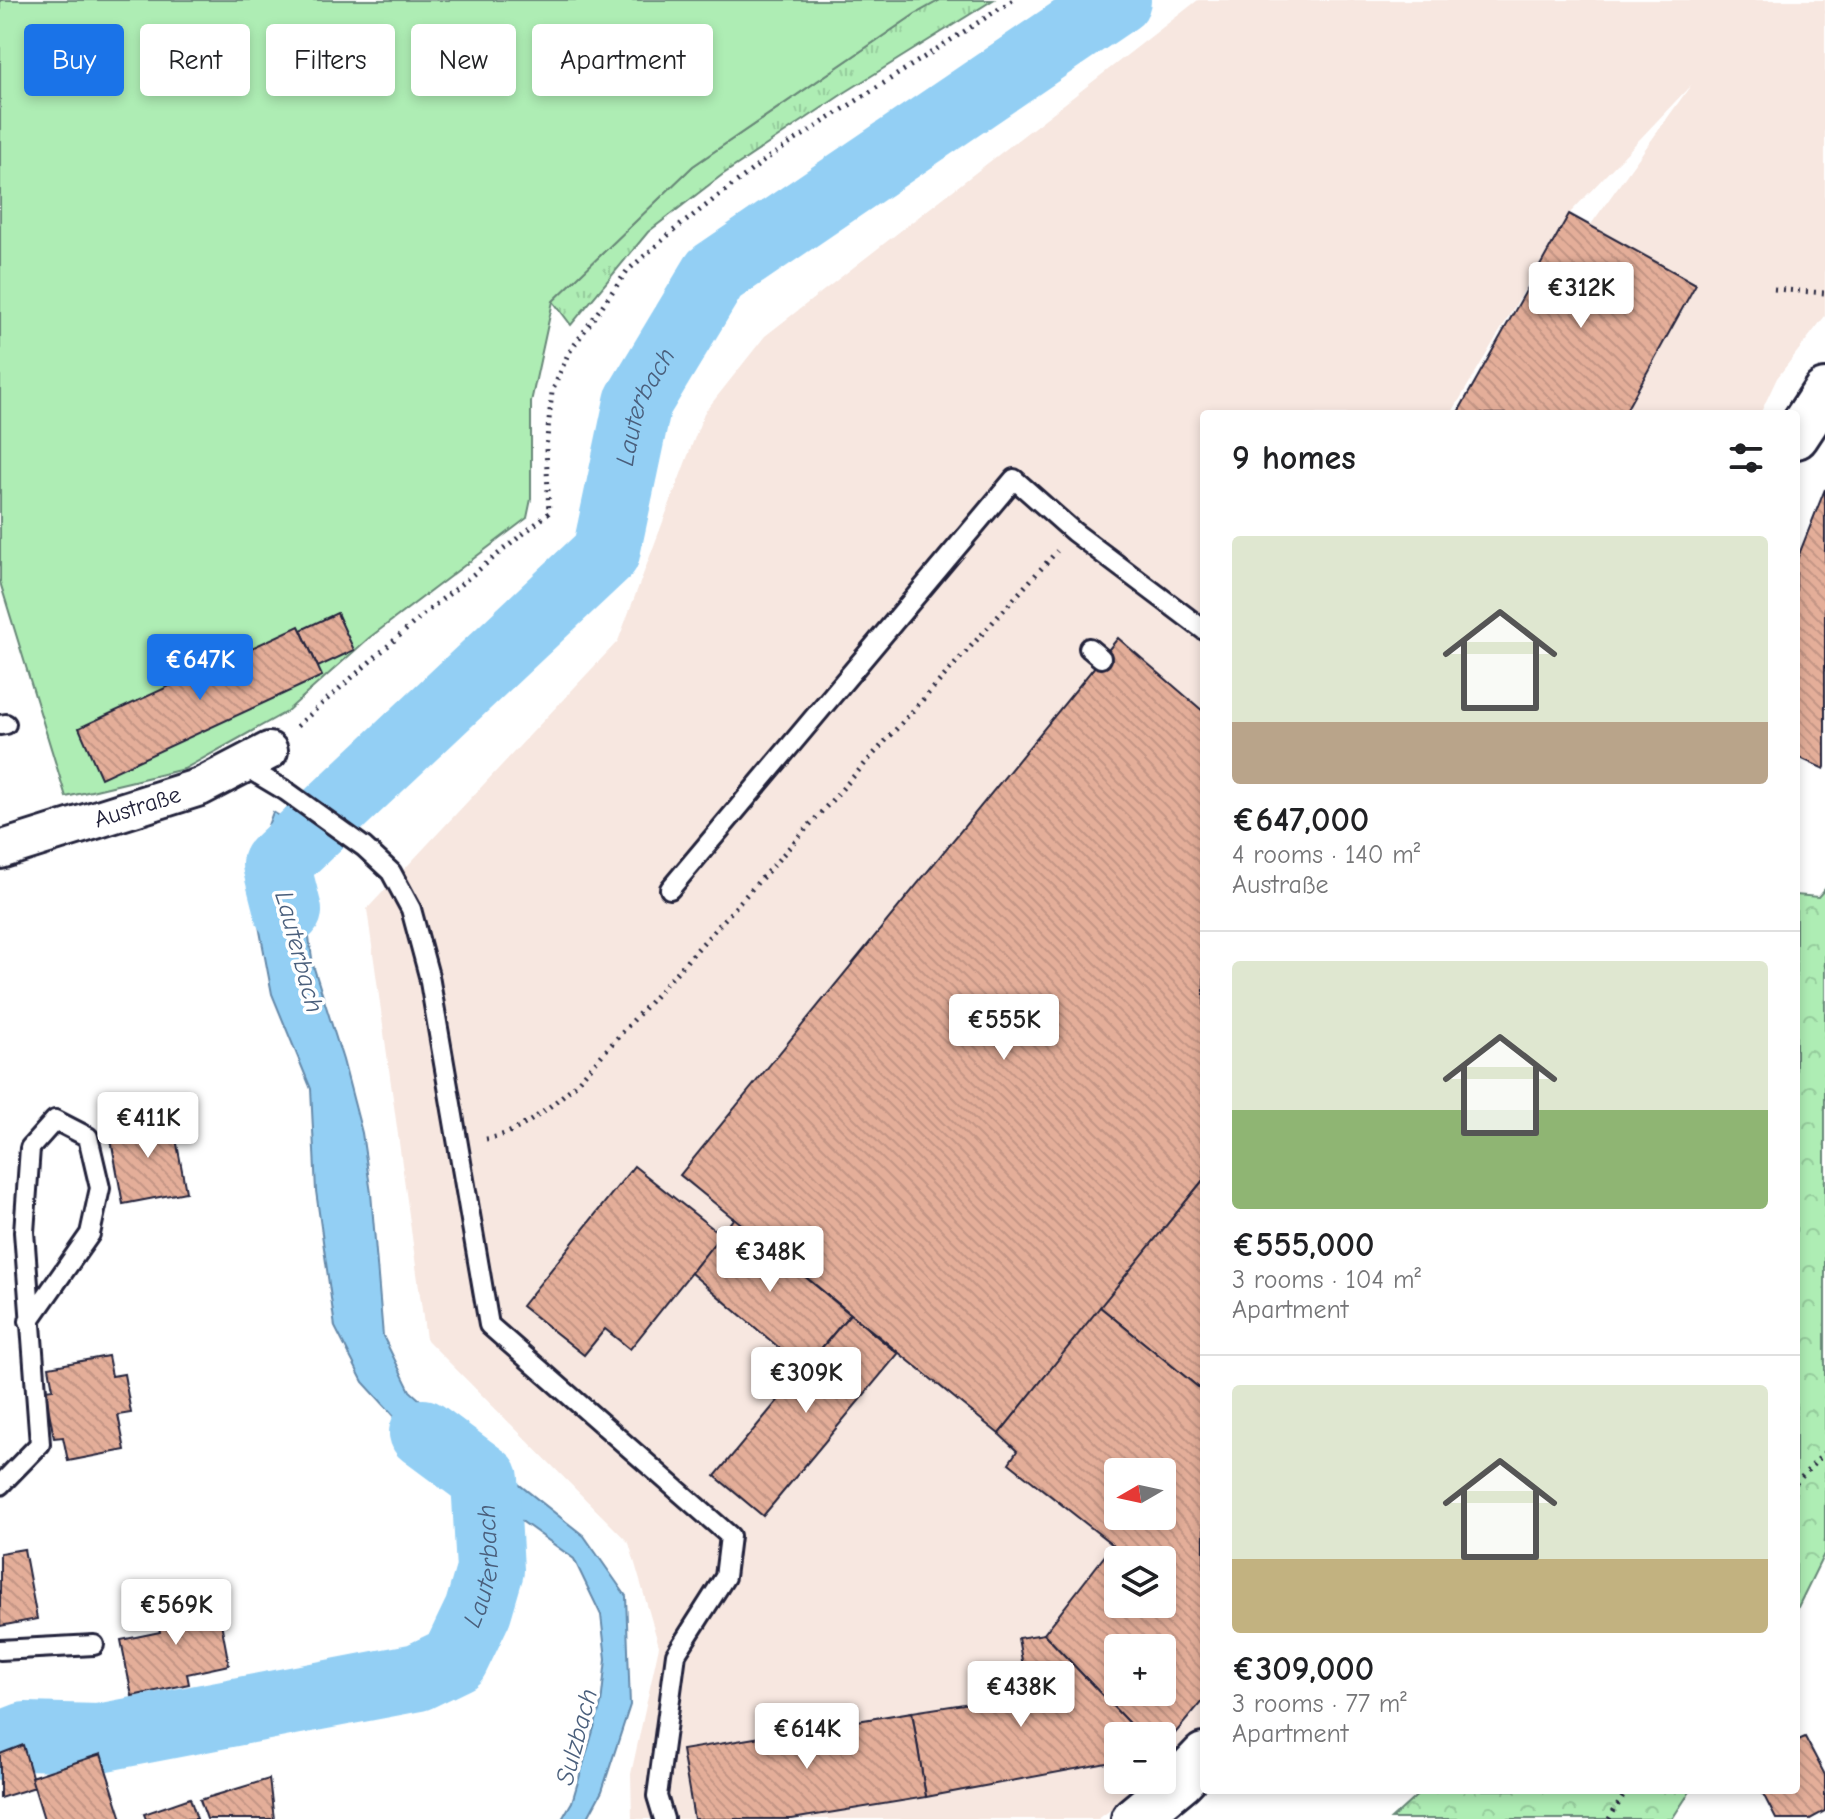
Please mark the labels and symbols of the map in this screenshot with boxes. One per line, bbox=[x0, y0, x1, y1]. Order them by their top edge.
pin: €312K bbox=[1525, 262, 1637, 330]
water label: Lauterbach bbox=[610, 343, 682, 468]
pin: €647K bbox=[144, 634, 256, 702]
street label: Austraße bbox=[91, 780, 184, 833]
water label: Lauterbach bbox=[268, 888, 330, 1016]
pin: €555K bbox=[948, 994, 1060, 1062]
pin: €411K bbox=[92, 1092, 204, 1160]
pin: €348K bbox=[714, 1226, 826, 1294]
pin: €309K bbox=[750, 1347, 862, 1415]
north arrow bbox=[1104, 1458, 1176, 1530]
water label: Lauterbach bbox=[457, 1504, 505, 1632]
pin: €569K bbox=[120, 1579, 232, 1647]
pin: €438K bbox=[965, 1661, 1077, 1729]
water label: Sulzbach bbox=[550, 1686, 604, 1788]
pin: €614K bbox=[751, 1703, 863, 1771]

